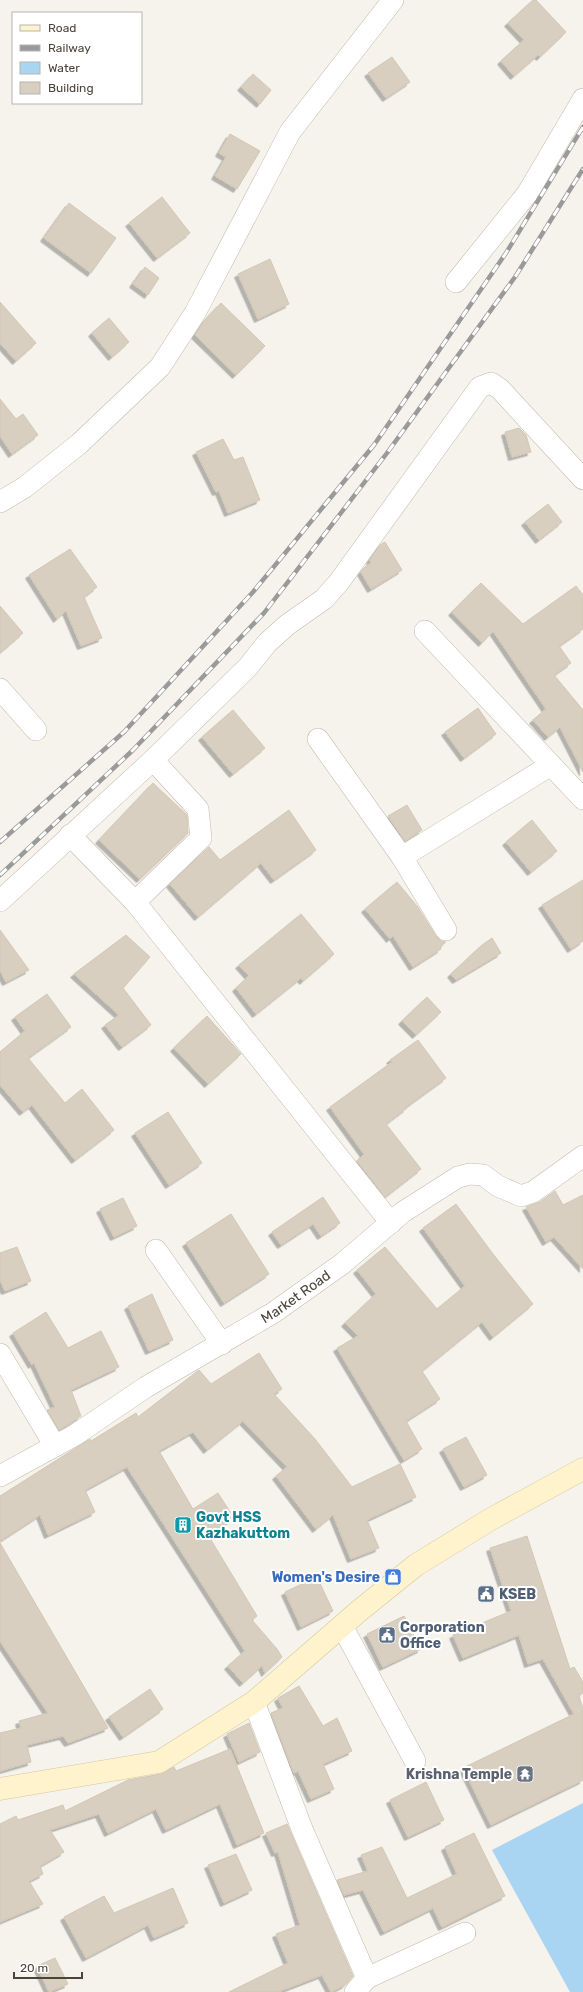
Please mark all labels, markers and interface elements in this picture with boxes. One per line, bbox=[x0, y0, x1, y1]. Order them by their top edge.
legend bbox=[12, 12, 142, 104]
text: Road bbox=[48, 21, 76, 35]
text: Railway bbox=[48, 41, 91, 55]
text: Water bbox=[48, 61, 80, 75]
text: Building bbox=[48, 81, 94, 95]
street label: Market Road bbox=[258, 1267, 334, 1327]
place label: Govt HSS Kazhakuttom bbox=[196, 1509, 290, 1542]
building icon: Govt HSS Kazhakuttom bbox=[173, 1515, 193, 1535]
shop icon: Women's Desire bbox=[383, 1567, 403, 1587]
place label: Women's Desire bbox=[272, 1569, 380, 1586]
public building icon: KSEB bbox=[476, 1584, 496, 1604]
place label: KSEB bbox=[499, 1586, 536, 1603]
place label: Corporation Office bbox=[400, 1619, 485, 1652]
public building icon: Corporation Office bbox=[377, 1625, 397, 1645]
temple icon: Krishna Temple bbox=[515, 1764, 535, 1784]
place label: Krishna Temple bbox=[406, 1766, 512, 1783]
scale bar bbox=[14, 1954, 82, 1980]
text: 20 m bbox=[20, 1961, 48, 1975]

